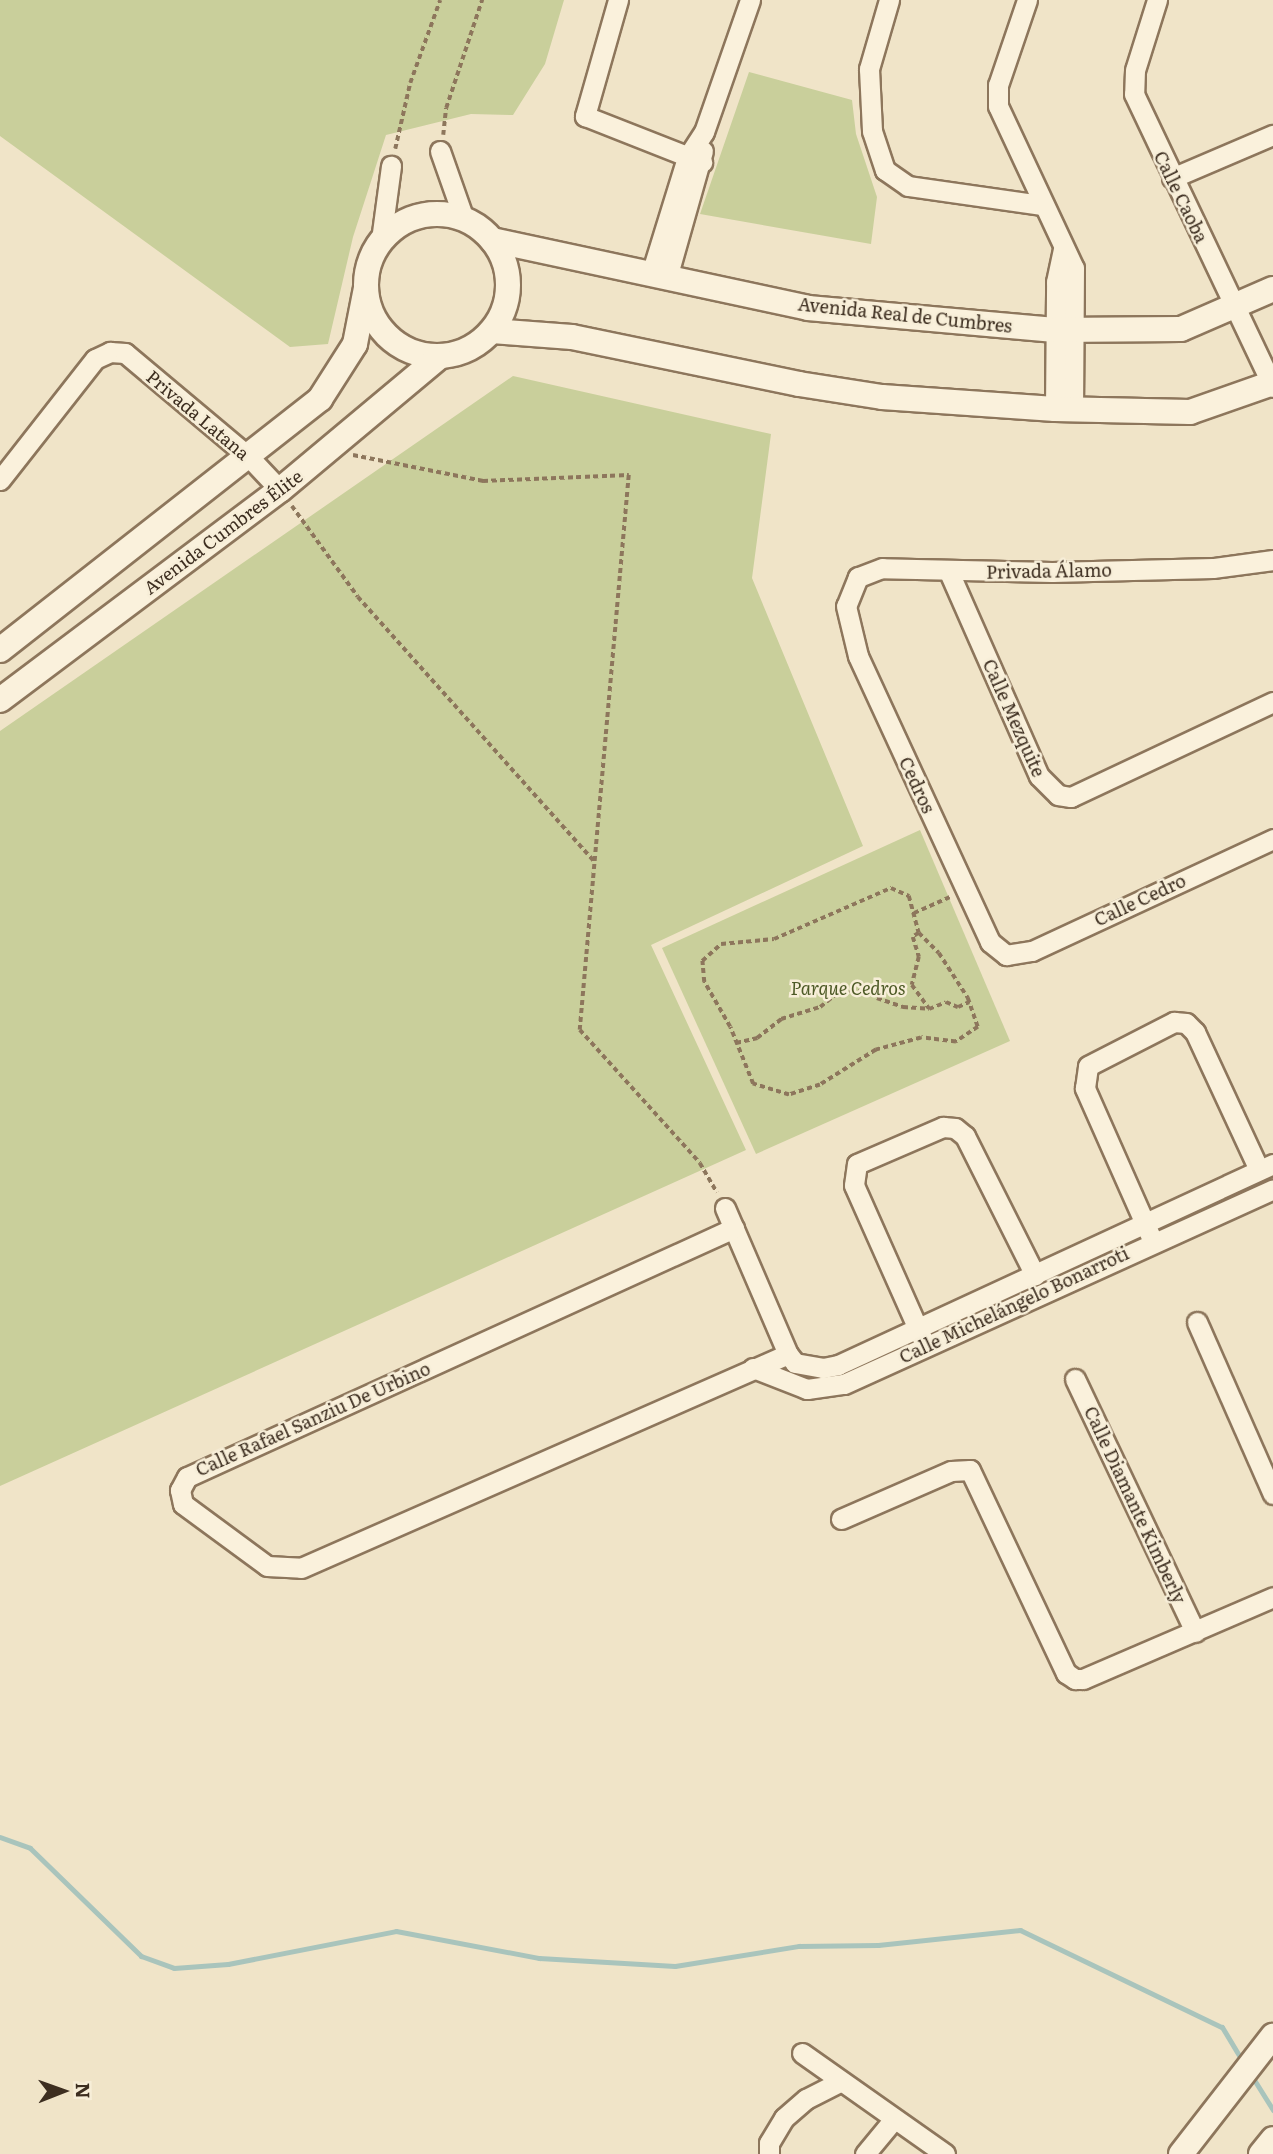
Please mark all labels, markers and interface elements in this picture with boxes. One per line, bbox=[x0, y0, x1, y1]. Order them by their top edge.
street label: Calle Caoba bbox=[1149, 148, 1213, 246]
street label: Avenida Real de Cumbres bbox=[797, 293, 1013, 337]
street label: Privada Latana bbox=[142, 366, 254, 464]
street label: Avenida Cumbres Élite bbox=[139, 465, 307, 599]
street label: Privada Álamo bbox=[986, 559, 1112, 583]
street label: Calle Mezquite bbox=[978, 656, 1050, 780]
street label: Cedros bbox=[895, 753, 939, 817]
street label: Calle Cedro bbox=[1091, 869, 1189, 931]
park label: Parque Cedros bbox=[790, 977, 906, 999]
street label: Calle Michelángelo Bonarroti bbox=[896, 1242, 1132, 1368]
street label: Calle Rafael Sanziu De Urbino bbox=[192, 1357, 434, 1481]
street label: Calle Diamante Kimberly bbox=[1080, 1403, 1190, 1607]
north arrow bbox=[28, 2056, 98, 2126]
text: N bbox=[70, 2082, 98, 2099]

